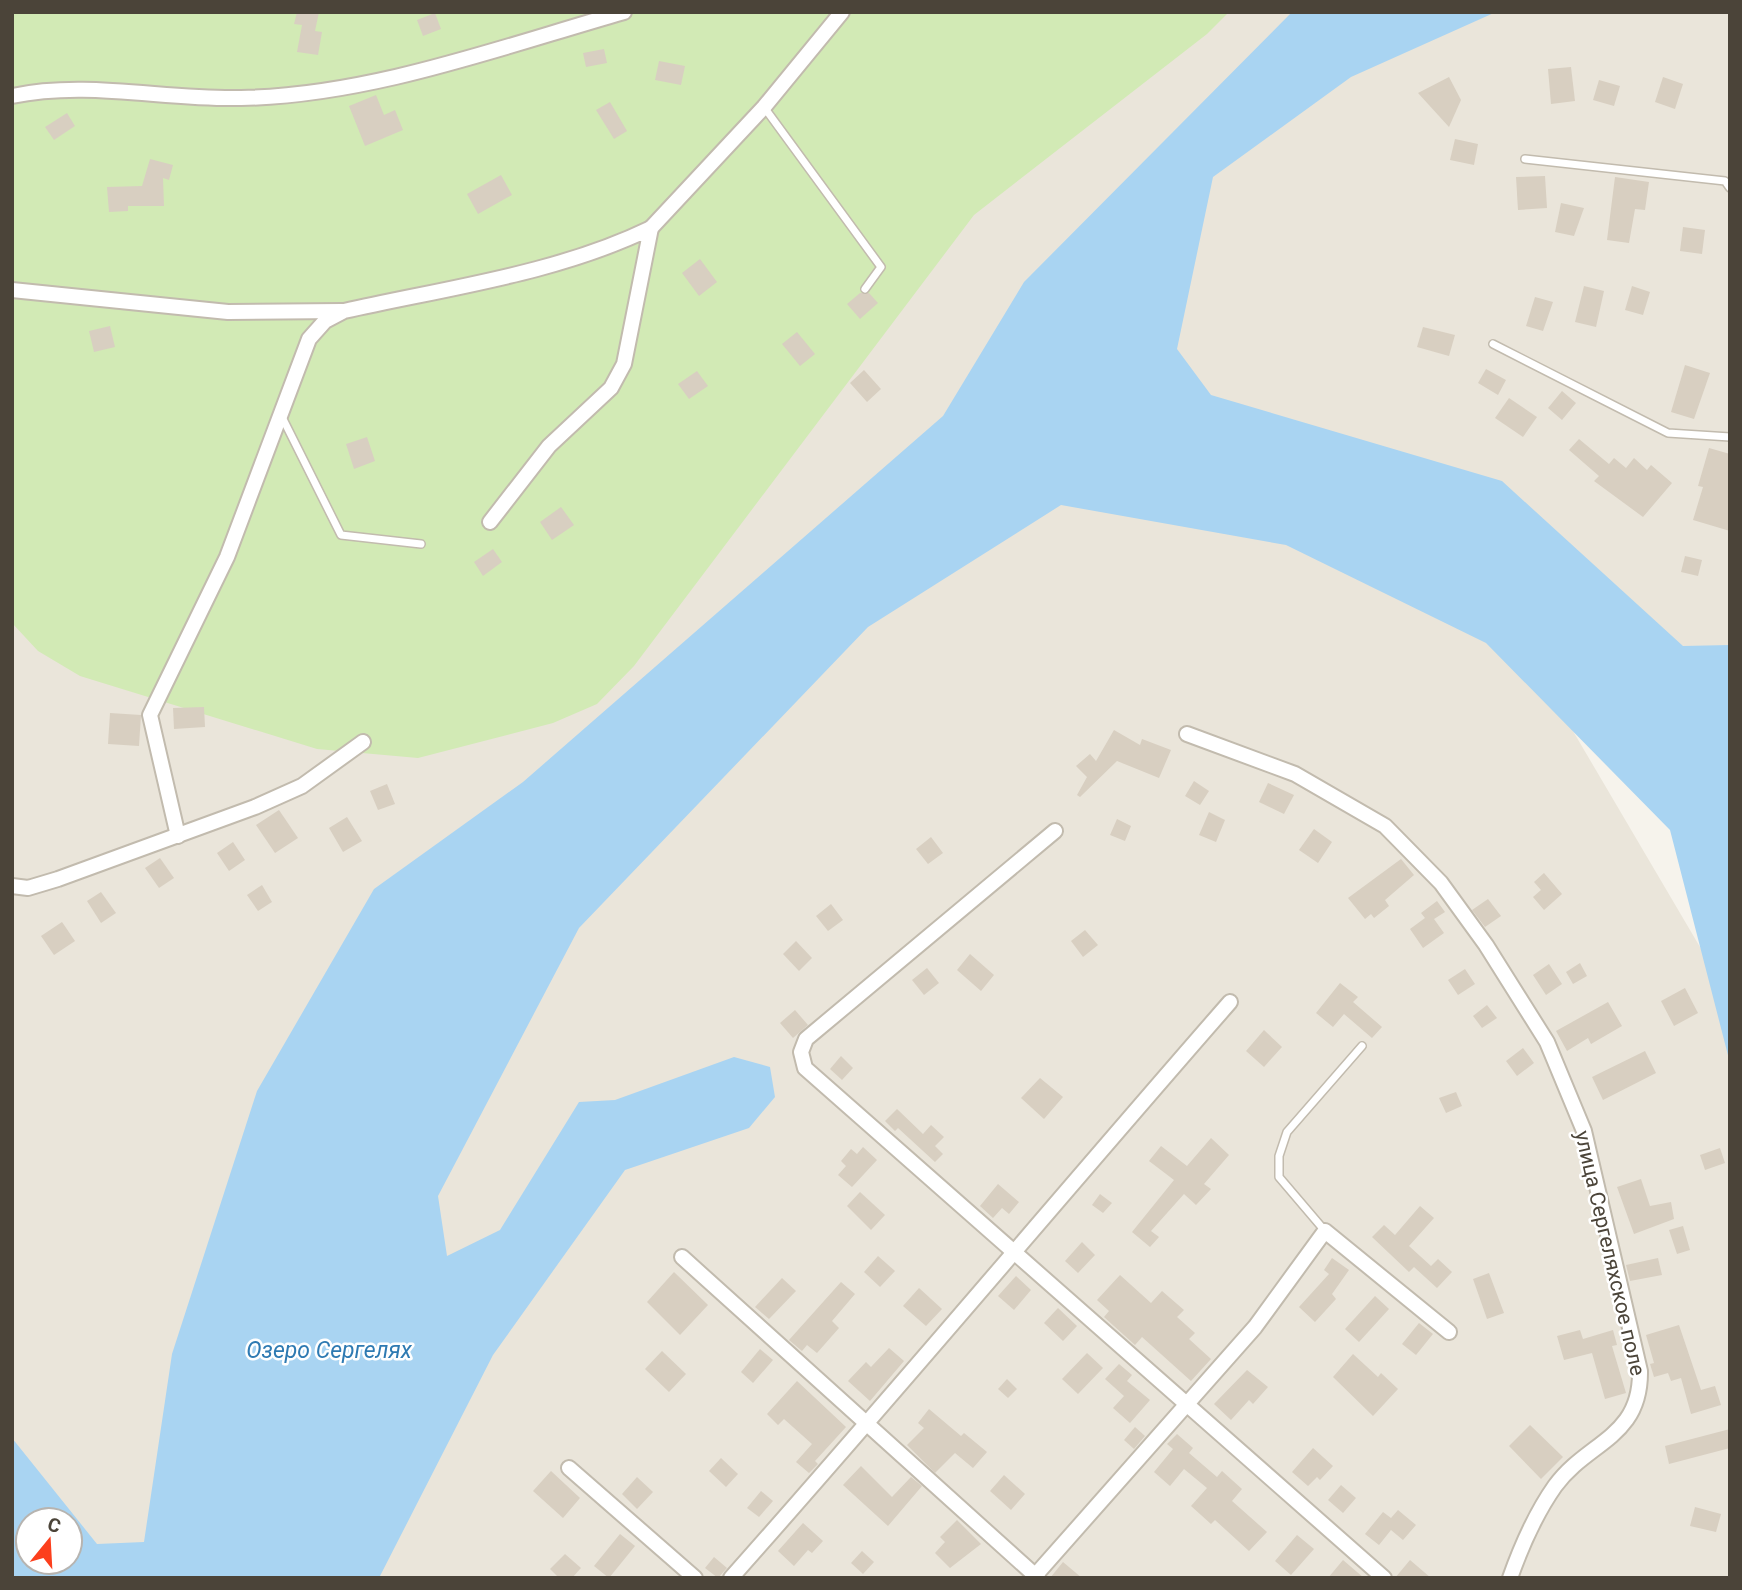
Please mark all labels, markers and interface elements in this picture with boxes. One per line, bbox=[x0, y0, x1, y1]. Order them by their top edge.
street label: улица Сергеляхское поле bbox=[1570, 1128, 1650, 1378]
water label: Озеро Сергелях bbox=[246, 1337, 413, 1364]
north arrow bbox=[14, 1506, 84, 1576]
text: С bbox=[45, 1512, 64, 1538]

